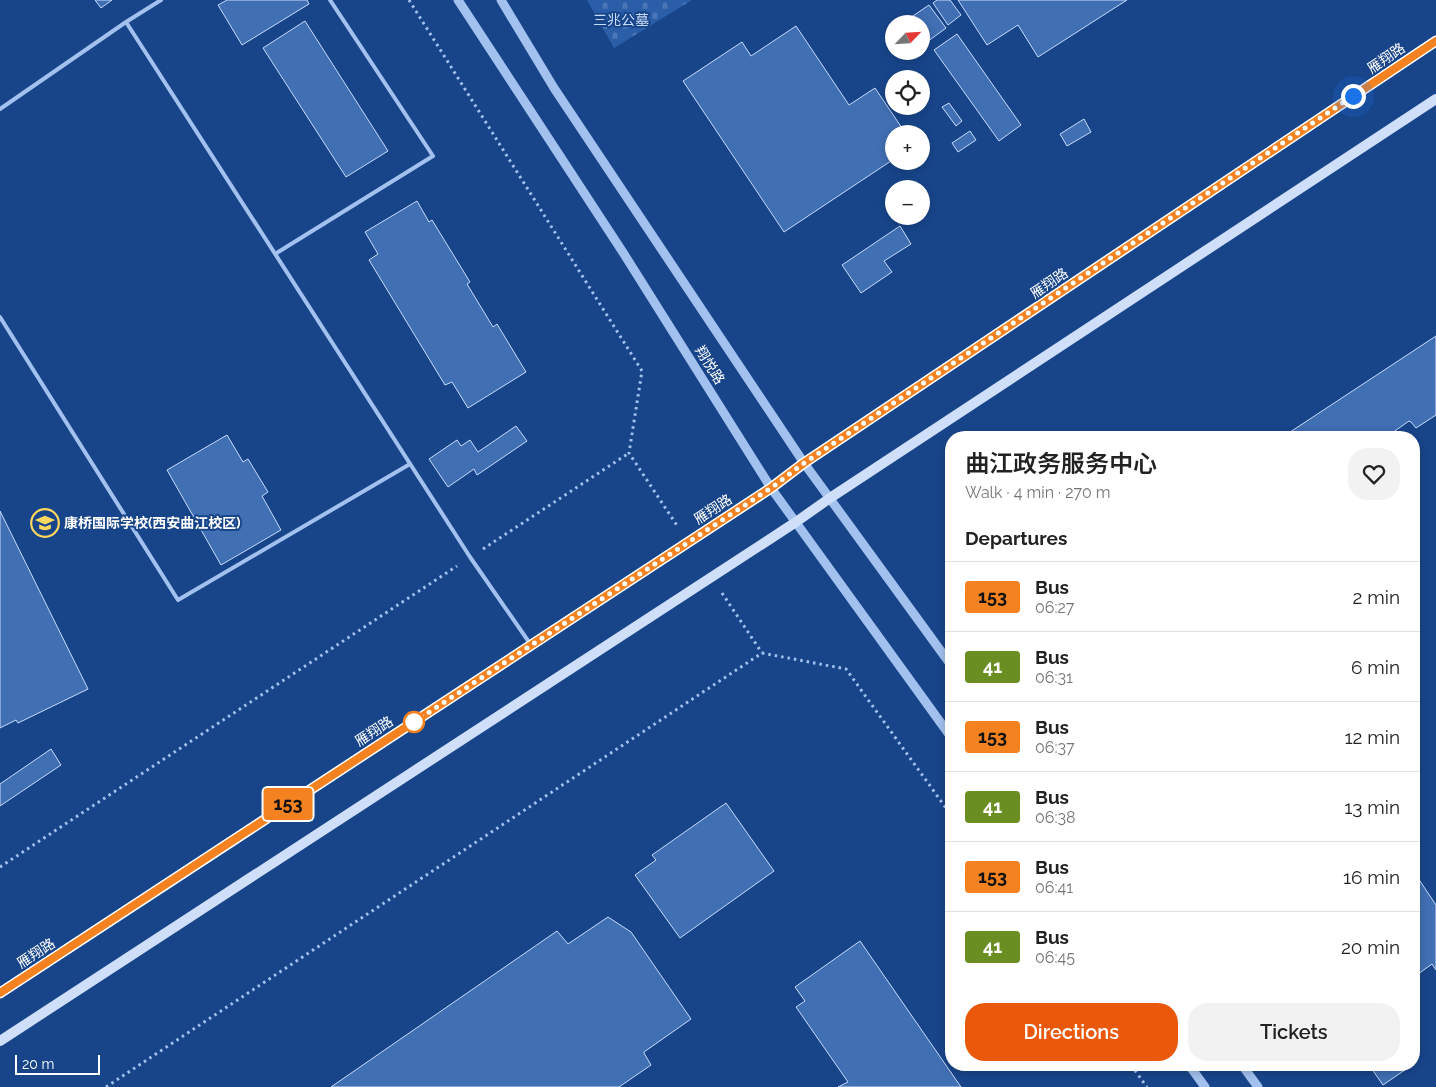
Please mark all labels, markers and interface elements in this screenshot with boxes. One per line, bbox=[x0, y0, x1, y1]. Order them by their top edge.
park label: 三兆公墓 bbox=[593, 12, 649, 28]
north arrow bbox=[885, 15, 930, 60]
map controls bbox=[885, 15, 930, 225]
street label: 雁翔路 bbox=[1364, 40, 1408, 76]
button: locate bbox=[885, 70, 930, 115]
your location bbox=[1341, 84, 1366, 109]
button: + bbox=[885, 125, 930, 170]
button: − bbox=[885, 180, 930, 225]
street label: 雁翔路 bbox=[1027, 265, 1071, 301]
street label: 翔悦路 bbox=[692, 343, 728, 387]
button: heart bbox=[1348, 448, 1400, 500]
text: 曲江政务服务中心 bbox=[965, 449, 1157, 478]
text: Walk · 4 min · 270 m bbox=[965, 483, 1111, 502]
street label: 雁翔路 bbox=[691, 491, 735, 527]
school or university icon: 康桥国际学校(西安曲江校区) bbox=[30, 508, 60, 538]
place label: 康桥国际学校(西安曲江校区) bbox=[64, 515, 241, 531]
text: Departures bbox=[965, 527, 1067, 549]
text: Bus bbox=[1035, 576, 1069, 598]
text: 153 bbox=[978, 586, 1007, 607]
text: 2 min bbox=[1353, 586, 1400, 608]
text: 06:27 bbox=[1035, 598, 1074, 617]
text: Bus bbox=[1035, 646, 1069, 668]
text: 41 bbox=[983, 656, 1002, 677]
text: 6 min bbox=[1351, 656, 1400, 678]
text: 06:31 bbox=[1035, 668, 1073, 687]
unlabelled marker bbox=[403, 711, 425, 733]
street label: 雁翔路 bbox=[352, 713, 396, 749]
text: Bus bbox=[1035, 716, 1069, 738]
text: 153 bbox=[978, 726, 1007, 747]
text: 12 min bbox=[1344, 726, 1400, 748]
text: 06:37 bbox=[1035, 738, 1074, 757]
text: Bus bbox=[1035, 786, 1069, 808]
line badge: 153 bbox=[259, 788, 317, 820]
text: 153 bbox=[274, 793, 302, 814]
text: 41 bbox=[983, 796, 1002, 817]
text: 13 min bbox=[1344, 796, 1400, 818]
text: 06:38 bbox=[1035, 808, 1075, 827]
text: Bus bbox=[1035, 856, 1069, 878]
text: 153 bbox=[978, 866, 1007, 887]
text: 16 min bbox=[1343, 866, 1400, 888]
text: 06:41 bbox=[1035, 878, 1073, 897]
text: Bus bbox=[1035, 926, 1069, 948]
street label: 雁翔路 bbox=[14, 935, 58, 971]
text: 41 bbox=[983, 936, 1002, 957]
text: 20 min bbox=[1341, 936, 1400, 958]
text: 06:45 bbox=[1035, 948, 1075, 967]
button: Directions bbox=[965, 1003, 1178, 1061]
button: Tickets bbox=[1188, 1003, 1400, 1061]
scale bar bbox=[15, 1052, 100, 1075]
text: 20 m bbox=[22, 1056, 54, 1072]

